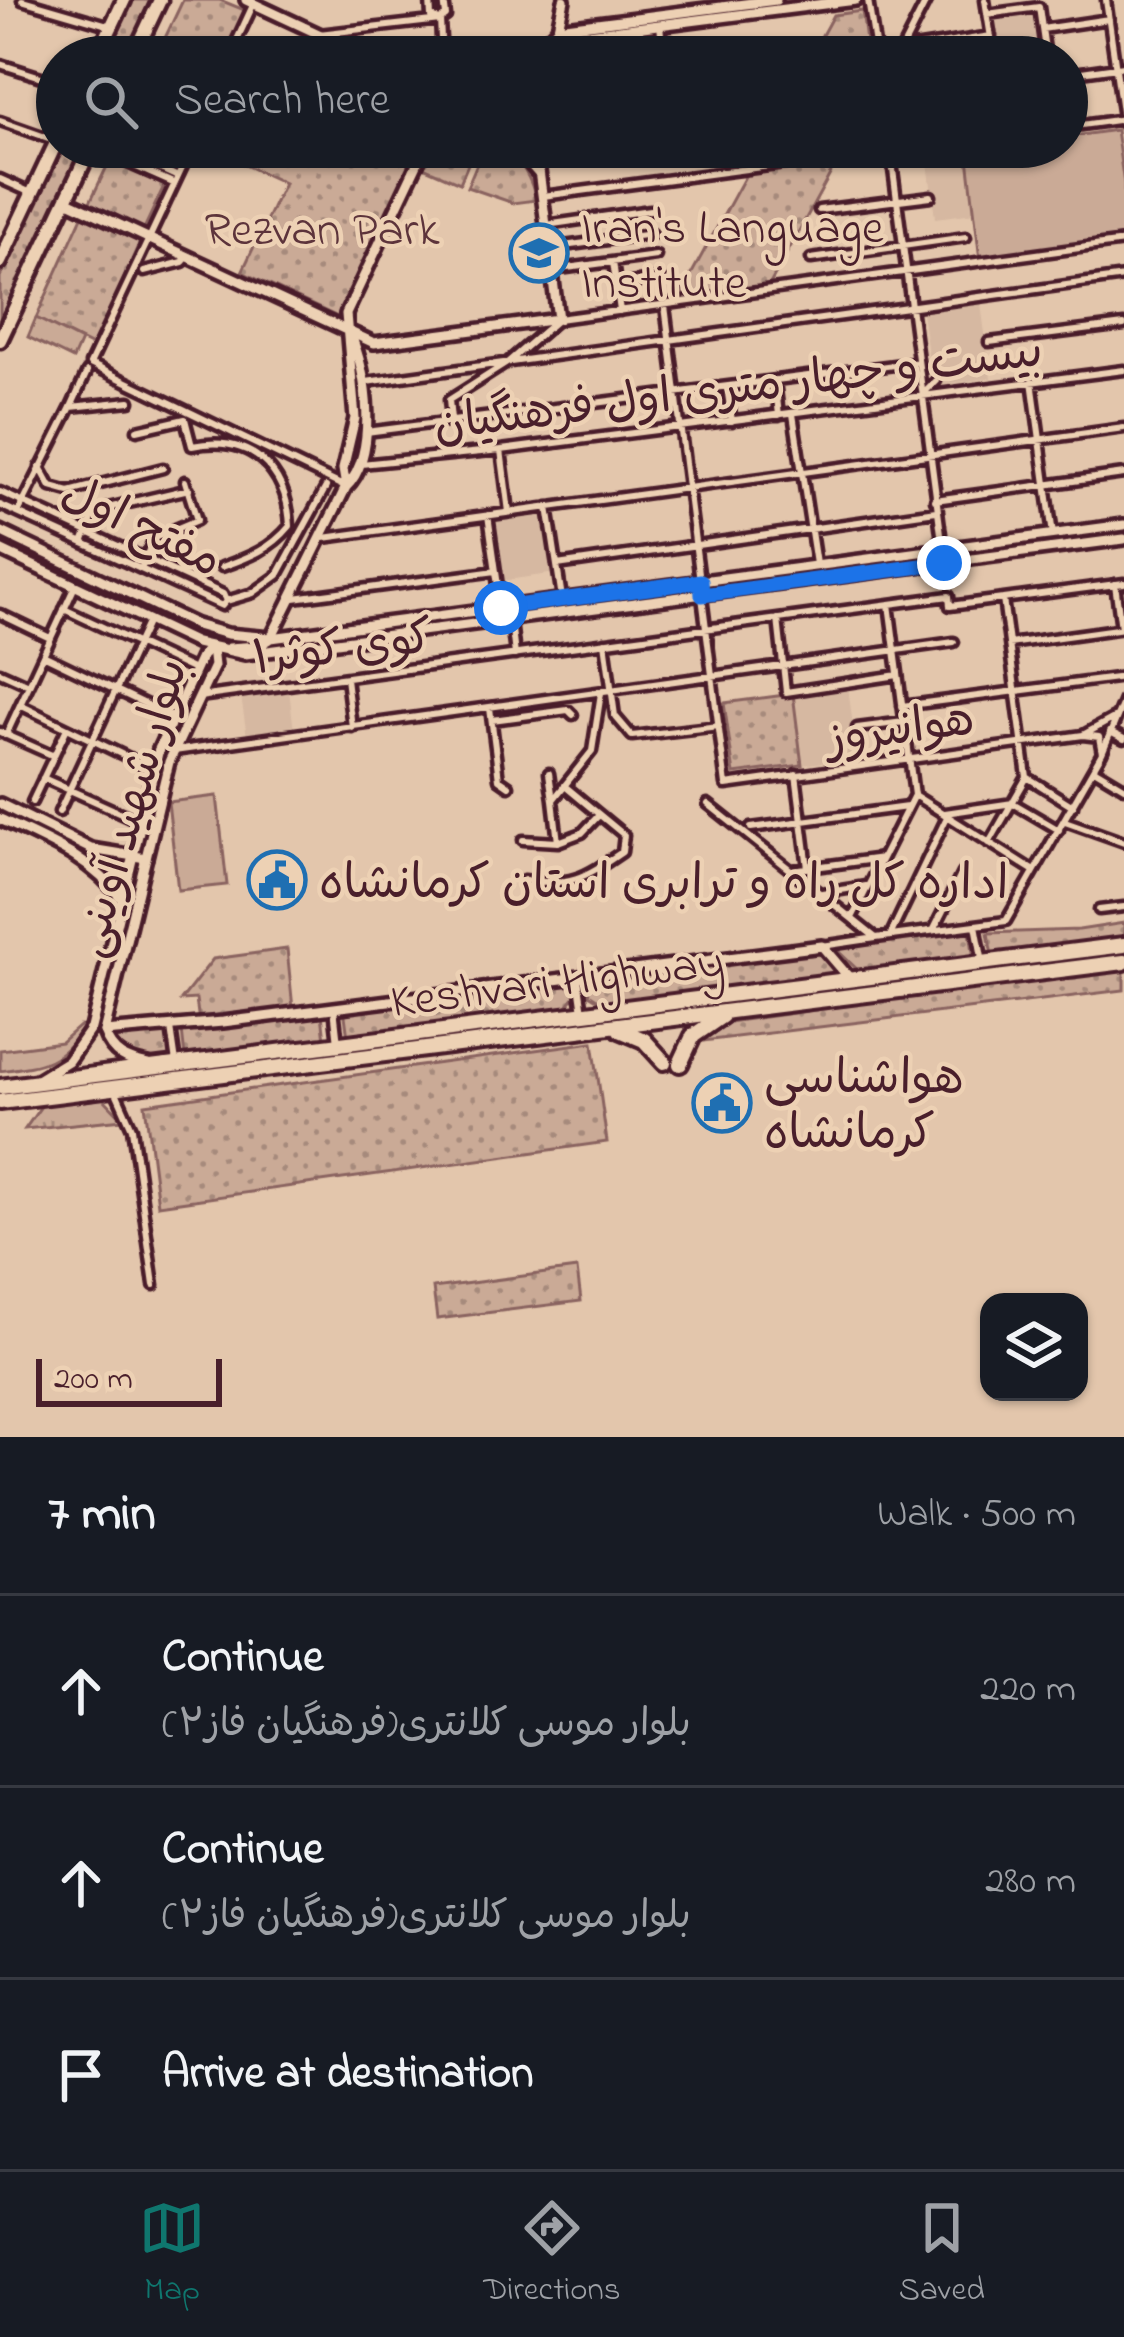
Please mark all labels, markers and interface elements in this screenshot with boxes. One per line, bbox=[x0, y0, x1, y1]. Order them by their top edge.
search box bbox=[36, 36, 1088, 168]
icon: search bbox=[78, 69, 144, 135]
text: Search here bbox=[174, 69, 390, 135]
place label: Iran's Language Institute bbox=[581, 195, 884, 320]
park label: Rezvan Park bbox=[204, 197, 440, 267]
school or university icon: Iran's Language Institute bbox=[508, 222, 570, 284]
street label: بیست و چهار متری اول فرهنگیان bbox=[430, 318, 1047, 462]
street label: مفتح اول bbox=[49, 460, 233, 597]
route end bbox=[917, 536, 971, 590]
route start bbox=[474, 581, 528, 635]
street label: کوی کوثر۱ bbox=[248, 604, 437, 696]
street label: بلوار شهید آوینی bbox=[57, 651, 209, 966]
street label: هوانیروز bbox=[818, 686, 979, 777]
public building icon: اداره کل راه و ترابری استان کرمانشاه bbox=[246, 849, 308, 911]
place label: اداره کل راه و ترابری استان کرمانشاه bbox=[319, 850, 1009, 920]
street label: Keshvari Highway bbox=[387, 929, 728, 1040]
place label: هواشناسی کرمانشاه bbox=[764, 1045, 964, 1170]
public building icon: هواشناسی کرمانشاه bbox=[691, 1072, 753, 1134]
map controls bbox=[980, 1293, 1088, 1401]
button: layers bbox=[980, 1293, 1088, 1401]
scale bar bbox=[36, 1353, 222, 1406]
text: 200 m bbox=[54, 1356, 133, 1404]
text: 7 min bbox=[48, 1478, 156, 1553]
text: Walk · 500 m bbox=[877, 1487, 1076, 1544]
text: Continue bbox=[162, 1626, 323, 1692]
icon: ahead bbox=[48, 1658, 114, 1724]
text: 220 m bbox=[980, 1662, 1076, 1719]
text: بلوار موسی کلانتری(فرهنگیان فاز۲) bbox=[162, 1697, 691, 1754]
text: Continue bbox=[162, 1818, 323, 1884]
icon: ahead bbox=[48, 1850, 114, 1916]
text: 280 m bbox=[985, 1854, 1076, 1911]
text: بلوار موسی کلانتری(فرهنگیان فاز۲) bbox=[162, 1889, 691, 1946]
icon: arrive bbox=[48, 2042, 114, 2108]
text: Arrive at destination bbox=[162, 2042, 533, 2108]
tab: Map bbox=[139, 2195, 205, 2315]
tab: Directions bbox=[483, 2195, 620, 2315]
tab: Saved bbox=[899, 2195, 985, 2315]

